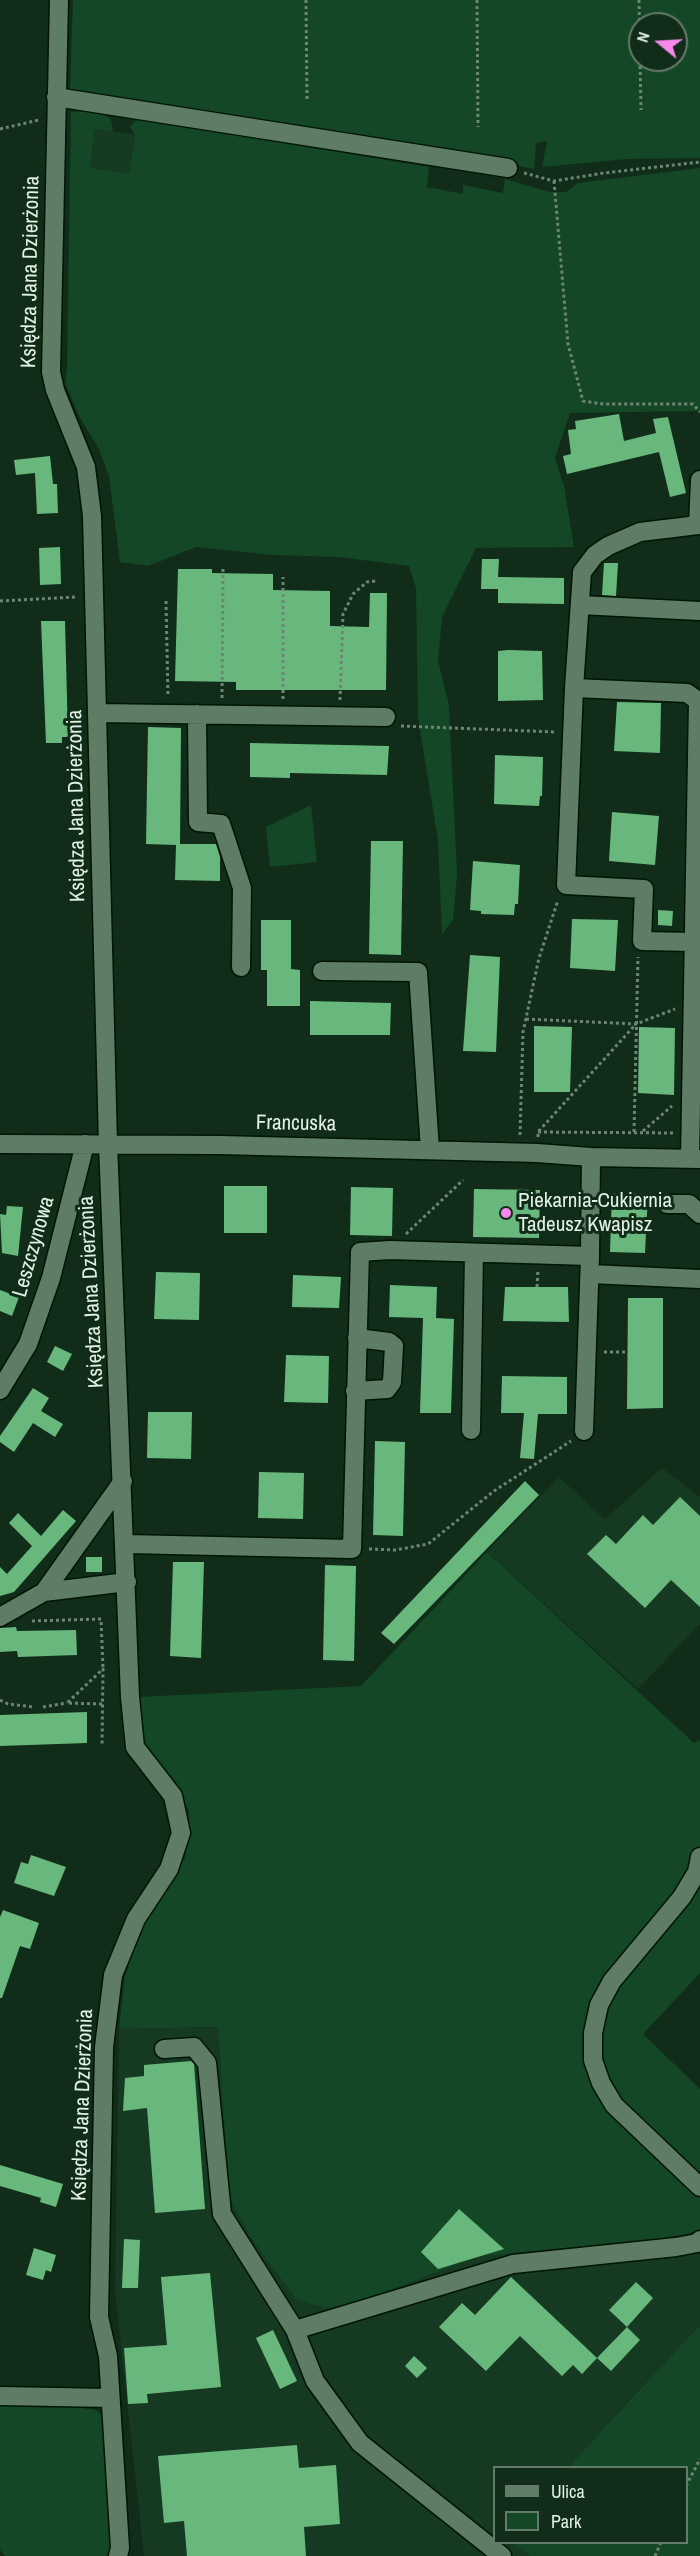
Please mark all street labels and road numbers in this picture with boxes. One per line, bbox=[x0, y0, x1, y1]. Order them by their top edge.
street label: Księdza Jana Dzierżonia bbox=[17, 176, 45, 368]
street label: Księdza Jana Dzierżonia bbox=[63, 710, 91, 902]
street label: Francuska bbox=[256, 1111, 336, 1137]
street label: Leszczynowa bbox=[8, 1194, 60, 1300]
street label: Księdza Jana Dzierżonia bbox=[74, 1195, 110, 1389]
street label: Księdza Jana Dzierżonia bbox=[67, 2008, 99, 2202]

